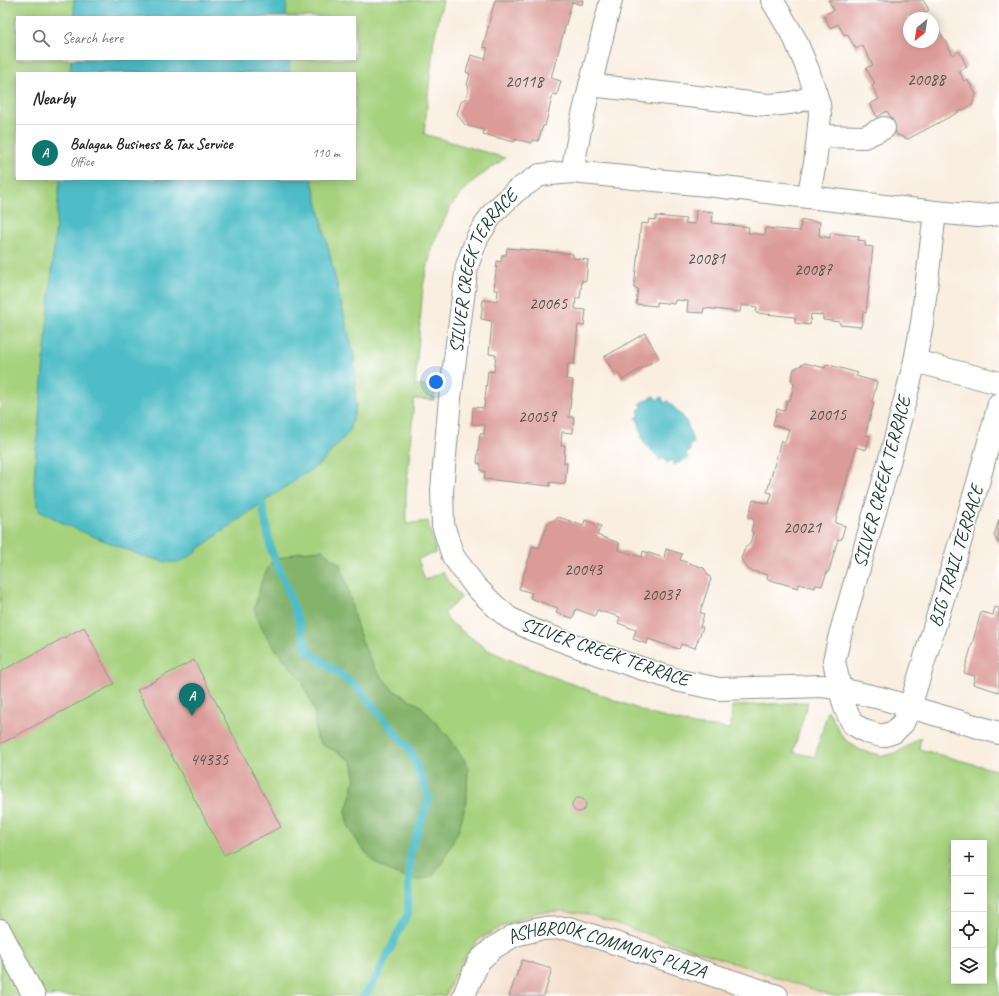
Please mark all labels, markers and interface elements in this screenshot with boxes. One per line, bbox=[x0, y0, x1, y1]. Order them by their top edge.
north arrow bbox=[903, 12, 939, 48]
search box bbox=[16, 16, 356, 60]
icon: search bbox=[30, 27, 52, 49]
text: Search here bbox=[62, 29, 123, 48]
house number: 20088 bbox=[907, 69, 947, 90]
house number: 20118 bbox=[505, 71, 545, 92]
text: Nearby bbox=[32, 88, 75, 109]
text: Balagan Business & Tax Service bbox=[70, 135, 233, 154]
text: A bbox=[42, 145, 48, 161]
text: 110 m bbox=[312, 145, 340, 161]
text: Office bbox=[70, 154, 94, 170]
street label: SILVER CREEK TERRACE bbox=[444, 182, 525, 354]
house number: 20081 bbox=[687, 248, 726, 269]
house number: 20087 bbox=[794, 259, 833, 280]
house number: 20065 bbox=[529, 293, 568, 314]
your location bbox=[426, 372, 446, 392]
street label: SILVER CREEK TERRACE bbox=[848, 391, 917, 570]
house number: 20015 bbox=[808, 404, 847, 425]
house number: 20059 bbox=[518, 406, 557, 427]
street label: BIG TRAIL TERRACE bbox=[923, 480, 990, 630]
house number: 20021 bbox=[783, 517, 822, 538]
house number: 20043 bbox=[564, 559, 603, 580]
house number: 20037 bbox=[642, 584, 681, 605]
street label: SILVER CREEK TERRACE bbox=[518, 612, 695, 693]
pin: A bbox=[179, 683, 205, 716]
house number: 44335 bbox=[190, 749, 229, 770]
map controls bbox=[951, 840, 987, 984]
button: + bbox=[951, 840, 987, 876]
button: − bbox=[951, 876, 987, 912]
button: locate bbox=[951, 912, 987, 948]
street label: ASHBROOK COMMONS PLAZA bbox=[502, 916, 711, 984]
button: layers bbox=[951, 948, 987, 984]

